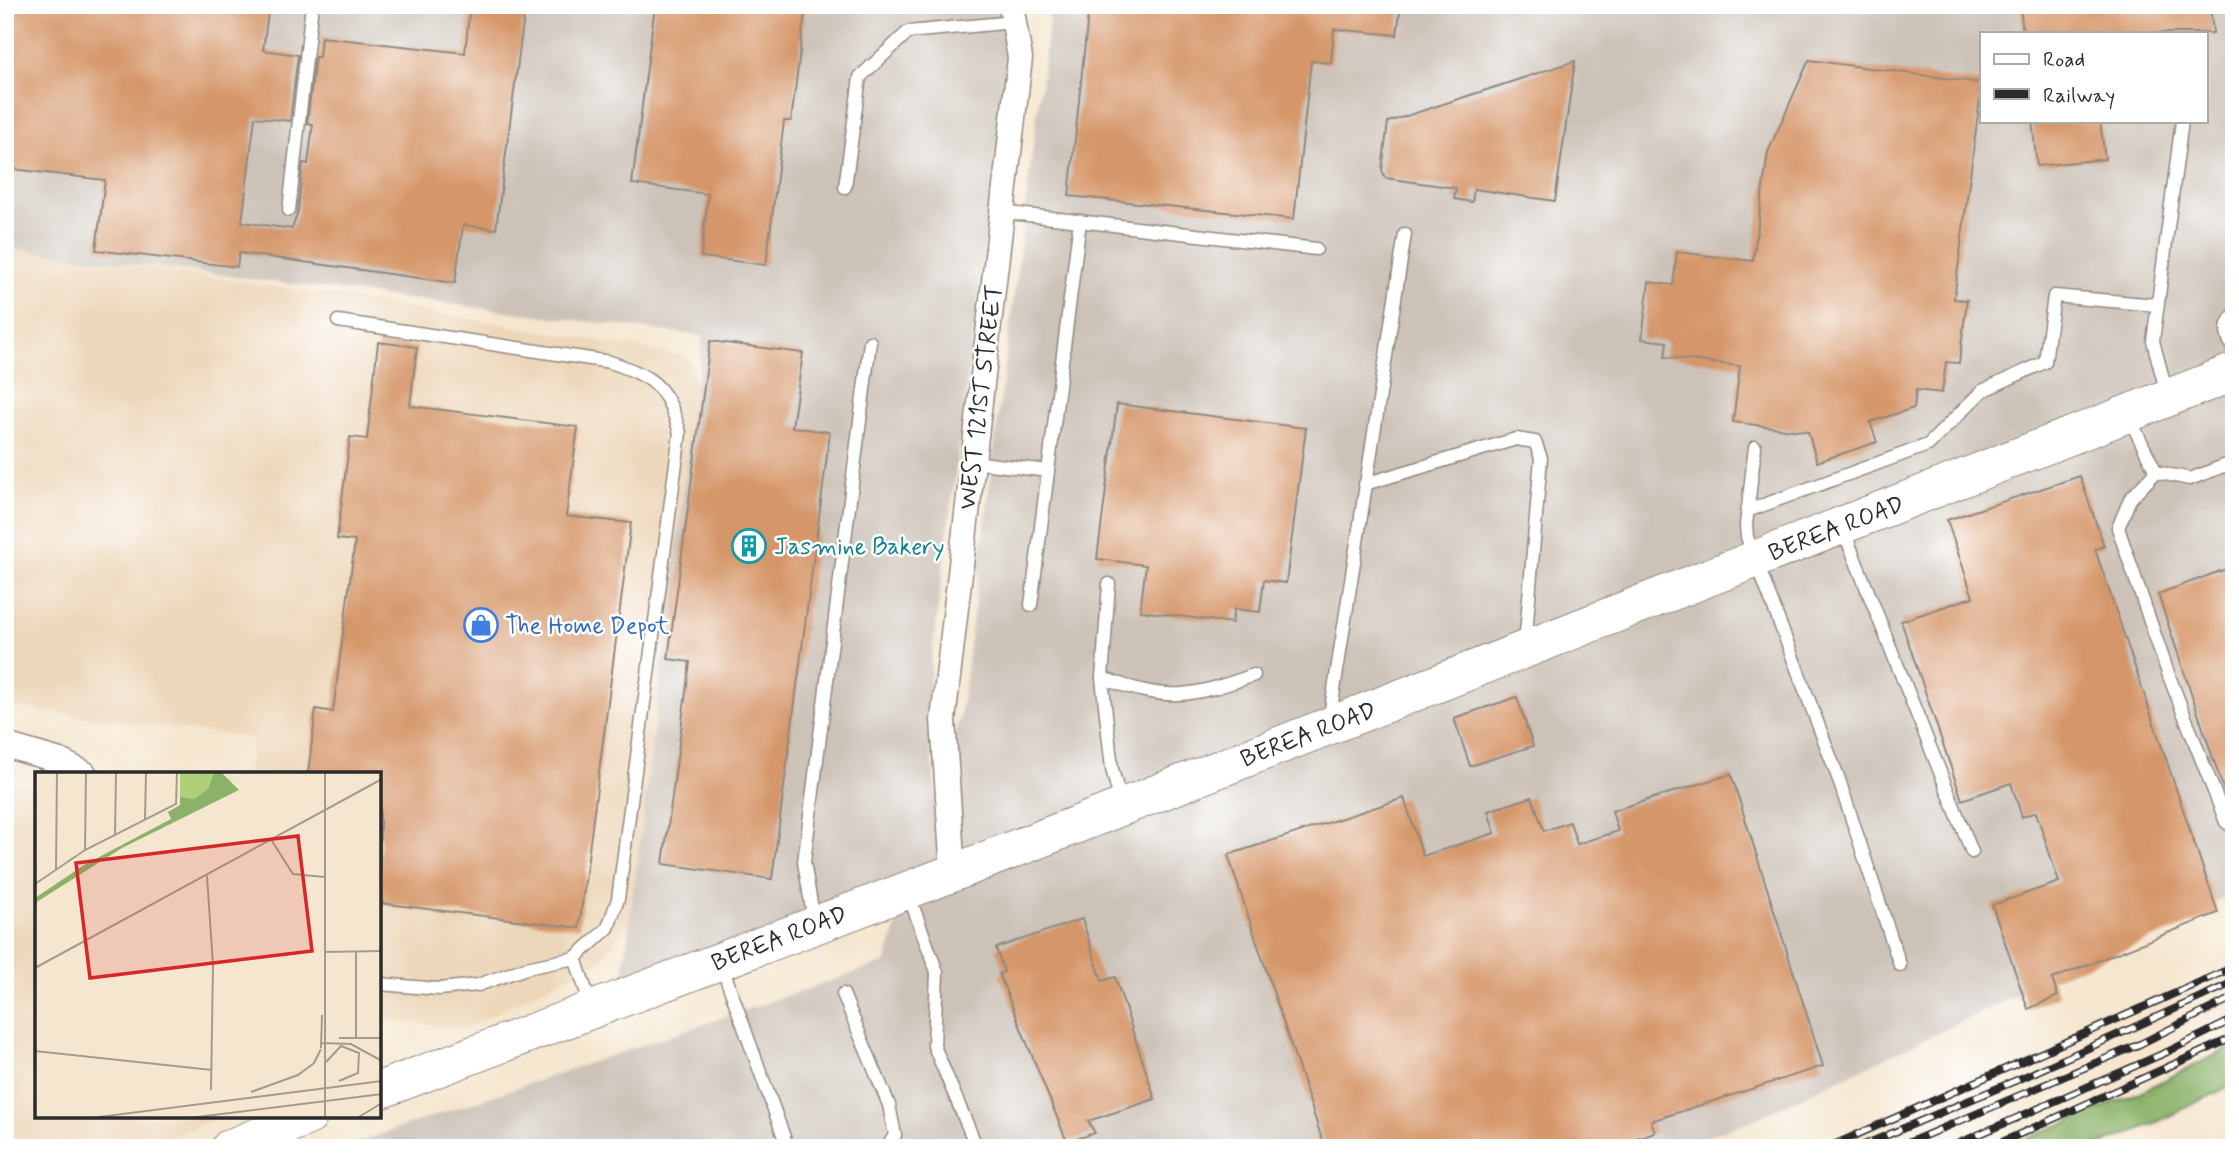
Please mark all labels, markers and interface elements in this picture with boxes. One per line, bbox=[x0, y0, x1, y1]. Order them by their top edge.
legend bbox=[1980, 32, 2208, 122]
text: Road bbox=[2043, 46, 2085, 74]
text: Railway bbox=[2043, 82, 2115, 110]
street label: WEST 121ST STREET bbox=[952, 283, 1011, 512]
street label: BEREA ROAD bbox=[1764, 489, 1909, 569]
building icon: Jasmine Bakery bbox=[730, 527, 768, 565]
place label: Jasmine Bakery bbox=[774, 532, 945, 563]
shop icon: The Home Depot bbox=[462, 606, 500, 644]
place label: The Home Depot bbox=[505, 611, 669, 642]
street label: BEREA ROAD bbox=[1236, 695, 1381, 775]
inset map bbox=[35, 772, 382, 1118]
street label: BEREA ROAD bbox=[707, 899, 852, 979]

